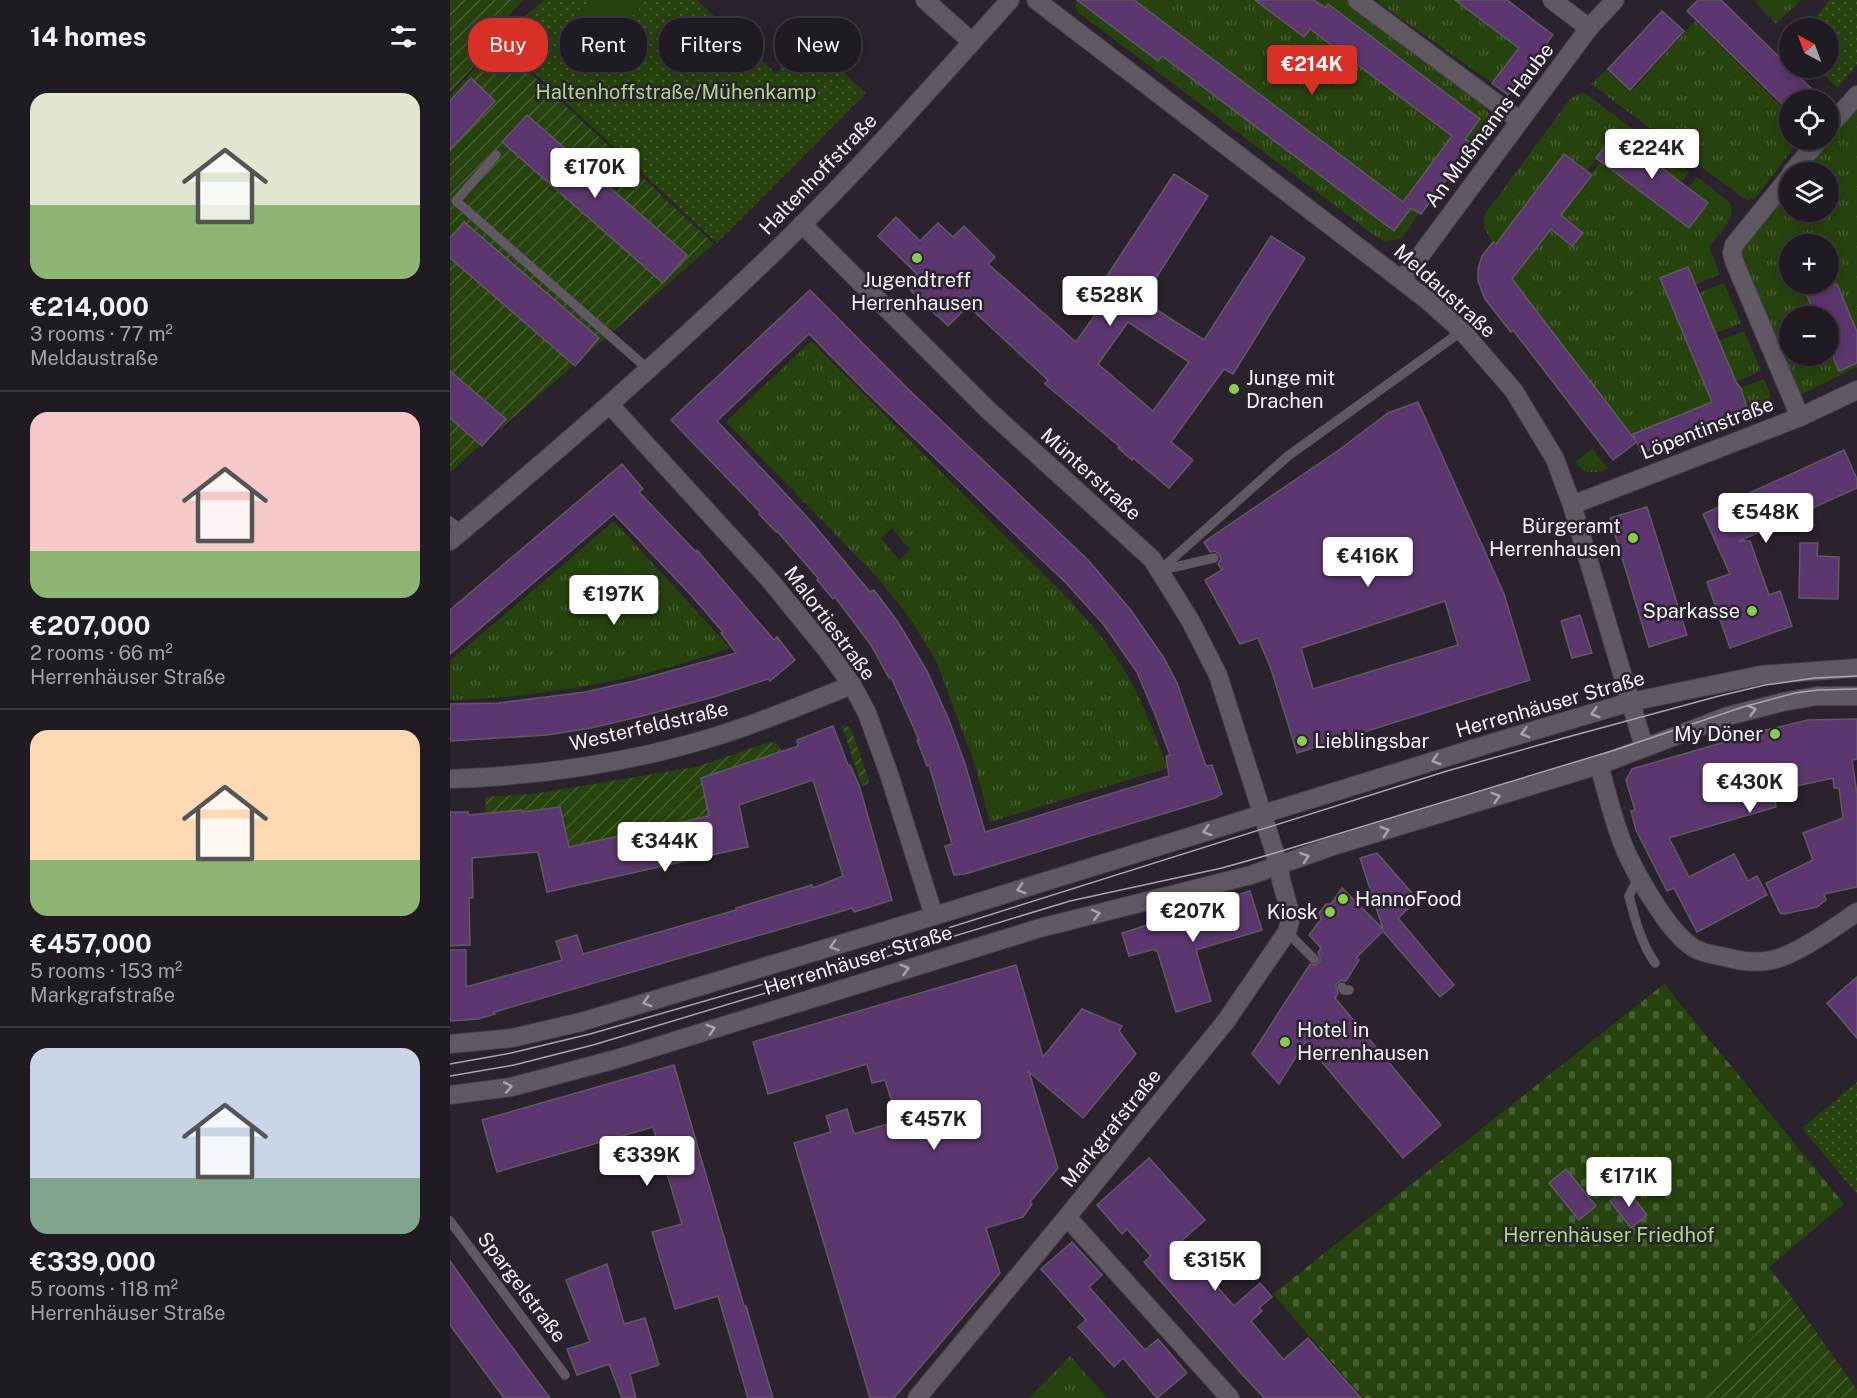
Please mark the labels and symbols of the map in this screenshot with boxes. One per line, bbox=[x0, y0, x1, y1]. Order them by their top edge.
north arrow bbox=[1779, 18, 1839, 78]
street label: An Mußmanns Haube bbox=[1419, 38, 1559, 212]
pin: €214K bbox=[1270, 45, 1354, 96]
park label: Haltenhoffstraße/Mühenkamp bbox=[535, 80, 817, 104]
street label: Haltenhoffstraße bbox=[754, 108, 882, 240]
pin: €224K bbox=[1610, 129, 1694, 180]
pin: €170K bbox=[553, 148, 637, 199]
street label: Meldaustraße bbox=[1389, 239, 1501, 343]
marker: Jugendtreff Herrenhausen bbox=[910, 251, 924, 265]
place label: Jugendtreff Herrenhausen bbox=[851, 268, 983, 315]
pin: €528K bbox=[1068, 276, 1152, 327]
place label: Junge mit Drachen bbox=[1246, 366, 1335, 413]
marker: Junge mit Drachen bbox=[1227, 382, 1241, 396]
street label: Löpentinstraße bbox=[1637, 392, 1777, 464]
street label: Münterstraße bbox=[1036, 423, 1146, 525]
pin: €548K bbox=[1724, 493, 1808, 544]
place label: Bürgeramt Herrenhausen bbox=[1489, 514, 1621, 561]
marker: Bürgeramt Herrenhausen bbox=[1626, 531, 1640, 545]
pin: €416K bbox=[1326, 537, 1410, 588]
street label: Malortiestraße bbox=[779, 561, 881, 685]
pin: €197K bbox=[572, 575, 656, 626]
place label: Sparkasse bbox=[1642, 599, 1740, 623]
marker: Sparkasse bbox=[1745, 604, 1759, 618]
street label: Herrenhäuser Straße bbox=[1453, 666, 1647, 742]
street label: Westerfeldstraße bbox=[567, 696, 731, 756]
one-way arrow bbox=[1747, 705, 1757, 717]
one-way arrow bbox=[1590, 706, 1601, 718]
place label: My Döner bbox=[1674, 722, 1763, 746]
one-way arrow bbox=[1520, 726, 1531, 738]
marker: My Döner bbox=[1768, 727, 1782, 741]
place label: Lieblingsbar bbox=[1314, 729, 1429, 753]
marker: Lieblingsbar bbox=[1295, 734, 1309, 748]
one-way arrow bbox=[1431, 753, 1442, 766]
pin: €430K bbox=[1708, 763, 1792, 814]
one-way arrow bbox=[1490, 792, 1501, 804]
pin: €344K bbox=[623, 822, 707, 873]
one-way arrow bbox=[1202, 824, 1213, 836]
one-way arrow bbox=[1379, 826, 1390, 838]
one-way arrow bbox=[1299, 851, 1310, 864]
one-way arrow bbox=[1016, 882, 1027, 894]
place label: HannoFood bbox=[1355, 887, 1462, 911]
pin: €207K bbox=[1151, 892, 1235, 943]
marker: HannoFood bbox=[1336, 892, 1350, 906]
place label: Kiosk bbox=[1267, 900, 1318, 924]
marker: Kiosk bbox=[1323, 905, 1337, 919]
one-way arrow bbox=[1091, 908, 1101, 921]
street label: Herrenhäuser Straße bbox=[761, 920, 955, 1000]
one-way arrow bbox=[829, 939, 840, 951]
one-way arrow bbox=[899, 964, 910, 976]
one-way arrow bbox=[643, 995, 653, 1007]
place label: Hotel in Herrenhausen bbox=[1297, 1018, 1429, 1065]
one-way arrow bbox=[705, 1024, 716, 1036]
marker: Hotel in Herrenhausen bbox=[1278, 1035, 1292, 1049]
street label: Markgrafstraße bbox=[1056, 1064, 1166, 1192]
one-way arrow bbox=[503, 1081, 513, 1093]
pin: €457K bbox=[892, 1100, 976, 1151]
pin: €339K bbox=[605, 1136, 689, 1187]
pin: €171K bbox=[1587, 1157, 1671, 1208]
park label: Herrenhäuser Friedhof bbox=[1503, 1223, 1715, 1247]
street label: Spargelstraße bbox=[473, 1227, 571, 1347]
pin: €315K bbox=[1173, 1241, 1257, 1292]

